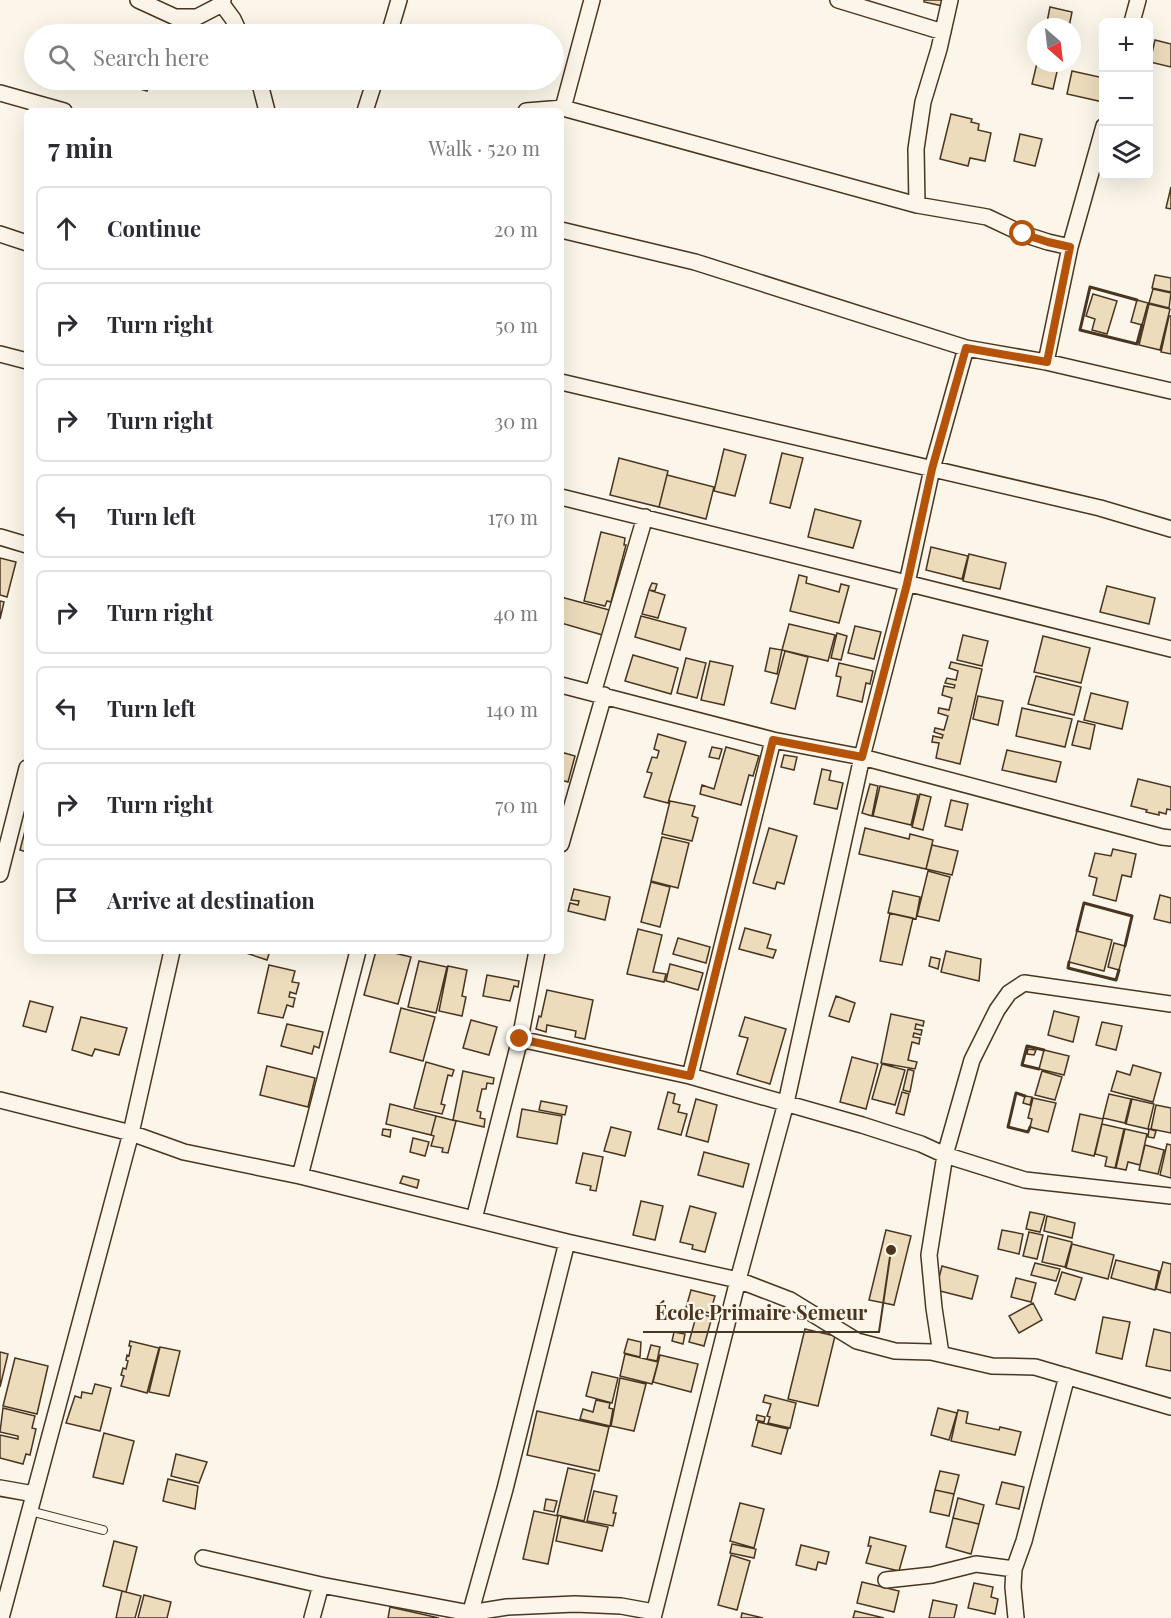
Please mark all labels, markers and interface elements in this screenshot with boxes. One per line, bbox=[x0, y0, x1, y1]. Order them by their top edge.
north arrow bbox=[1027, 18, 1081, 72]
map controls bbox=[1099, 18, 1153, 180]
button: + bbox=[1099, 18, 1153, 72]
search box bbox=[24, 24, 564, 90]
icon: search bbox=[45, 41, 78, 74]
text: Search here bbox=[93, 42, 209, 72]
button: − bbox=[1099, 72, 1153, 126]
button: layers bbox=[1099, 126, 1153, 180]
text: 7 min bbox=[48, 130, 113, 165]
text: Walk · 520 m bbox=[429, 134, 540, 161]
icon: ahead bbox=[50, 212, 83, 245]
text: Continue bbox=[107, 213, 201, 243]
text: 20 m bbox=[494, 215, 538, 242]
route start bbox=[1009, 220, 1035, 246]
icon: right bbox=[50, 308, 83, 341]
text: Turn right bbox=[107, 309, 213, 339]
text: 50 m bbox=[495, 311, 538, 338]
icon: right bbox=[50, 404, 83, 437]
text: Turn right bbox=[107, 405, 213, 435]
text: 30 m bbox=[494, 407, 538, 434]
icon: left bbox=[50, 500, 83, 533]
text: Turn left bbox=[107, 501, 196, 531]
text: 170 m bbox=[488, 503, 538, 530]
icon: right bbox=[50, 596, 83, 629]
text: Turn right bbox=[107, 597, 213, 627]
text: 40 m bbox=[493, 599, 538, 626]
icon: left bbox=[50, 692, 83, 725]
text: Turn left bbox=[107, 693, 196, 723]
text: 140 m bbox=[486, 695, 538, 722]
icon: right bbox=[50, 788, 83, 821]
text: Turn right bbox=[107, 789, 213, 819]
text: 70 m bbox=[495, 791, 538, 818]
icon: arrive bbox=[50, 884, 83, 917]
text: Arrive at destination bbox=[107, 885, 315, 915]
route end bbox=[506, 1025, 532, 1051]
callout: École Primaire Semeur bbox=[643, 1294, 879, 1332]
text: École Primaire Semeur bbox=[655, 1298, 868, 1325]

